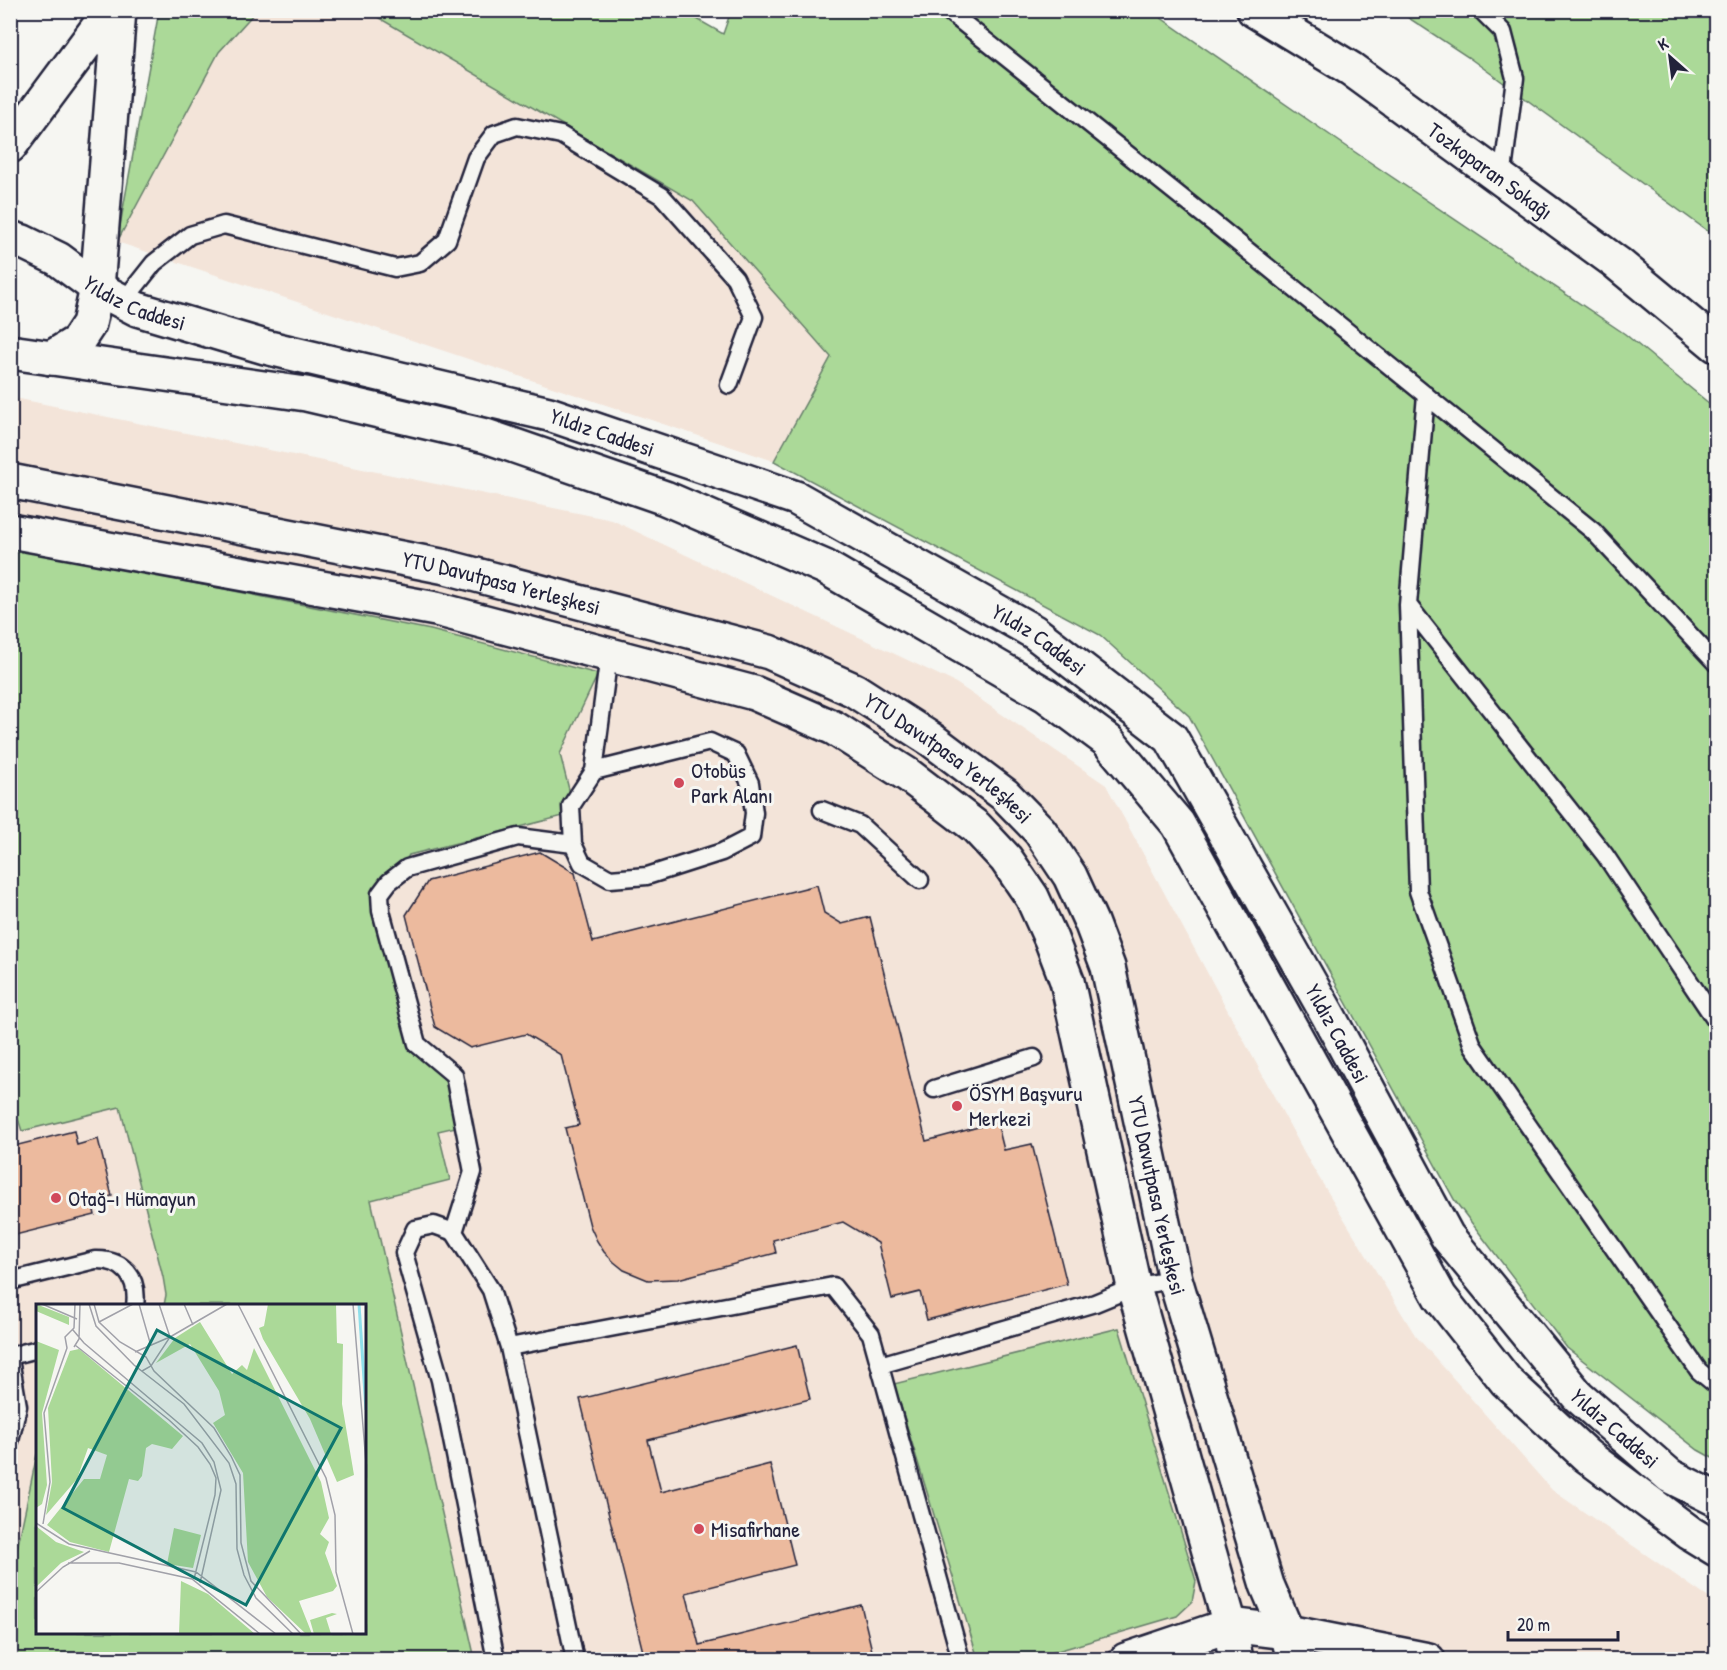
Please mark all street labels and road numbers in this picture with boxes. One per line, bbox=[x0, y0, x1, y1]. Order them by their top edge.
street label: Tozkoparan Sokağı bbox=[1422, 115, 1559, 226]
street label: Yıldız Caddesi bbox=[77, 268, 189, 338]
street label: Yıldız Caddesi bbox=[546, 400, 659, 464]
street label: YTU Davutpasa Yerleşkesi bbox=[400, 544, 604, 622]
street label: Yıldız Caddesi bbox=[987, 596, 1093, 682]
street label: YTU Davutpasa Yerleşkesi bbox=[858, 685, 1039, 830]
street label: Yıldız Caddesi bbox=[1298, 978, 1377, 1088]
street label: YTU Davutpasa Yerleşkesi bbox=[1121, 1093, 1194, 1299]
street label: Yıldız Caddesi bbox=[1563, 1382, 1666, 1475]

